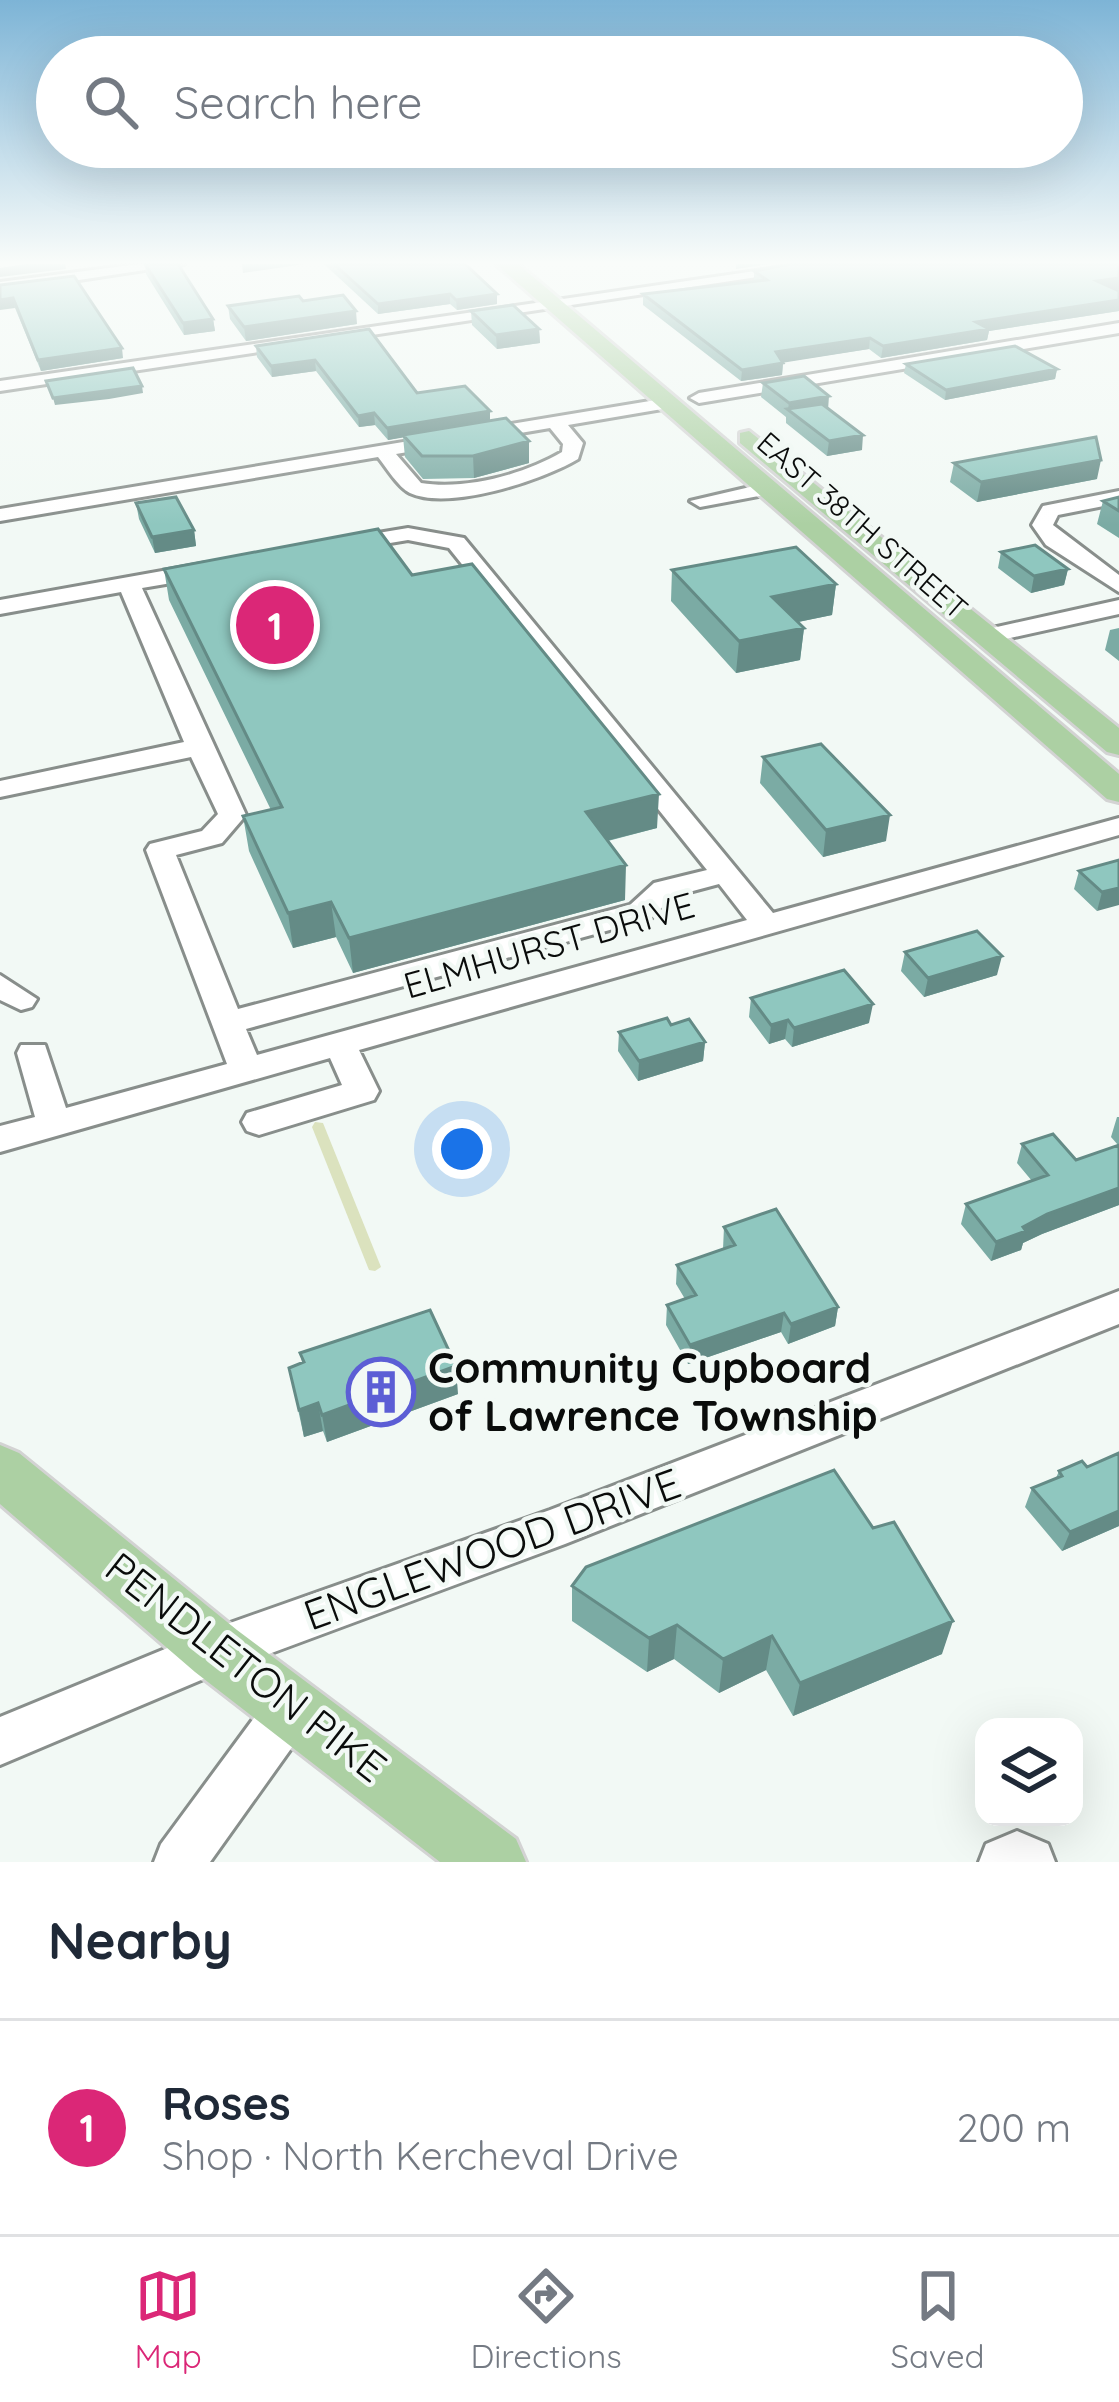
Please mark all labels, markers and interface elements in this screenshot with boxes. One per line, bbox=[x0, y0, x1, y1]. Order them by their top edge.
search box bbox=[36, 36, 1083, 168]
icon: search bbox=[78, 69, 144, 135]
text: Search here bbox=[174, 74, 422, 130]
street label: EAST 38TH STREET bbox=[750, 423, 976, 627]
pin: 1 bbox=[236, 580, 314, 670]
street label: ELMHURST DRIVE bbox=[398, 882, 699, 1008]
your location bbox=[432, 1119, 492, 1179]
place label: Community Cupboard of Lawrence Township bbox=[428, 1341, 878, 1442]
building icon: Community Cupboard of Lawrence Township bbox=[346, 1357, 416, 1427]
street label: ENGLEWOOD DRIVE bbox=[296, 1456, 687, 1641]
street label: PENDLETON PIKE bbox=[95, 1540, 398, 1793]
map controls bbox=[975, 1718, 1083, 1826]
button: layers bbox=[975, 1718, 1083, 1826]
text: Nearby bbox=[48, 1908, 232, 1972]
text: Roses bbox=[162, 2075, 291, 2131]
text: 1 bbox=[79, 2103, 95, 2152]
text: 200 m bbox=[957, 2103, 1071, 2152]
text: Shop · North Kercheval Drive bbox=[162, 2131, 679, 2180]
tab: Map bbox=[134, 2263, 202, 2376]
tab: Directions bbox=[470, 2263, 622, 2376]
tab: Saved bbox=[891, 2263, 985, 2376]

